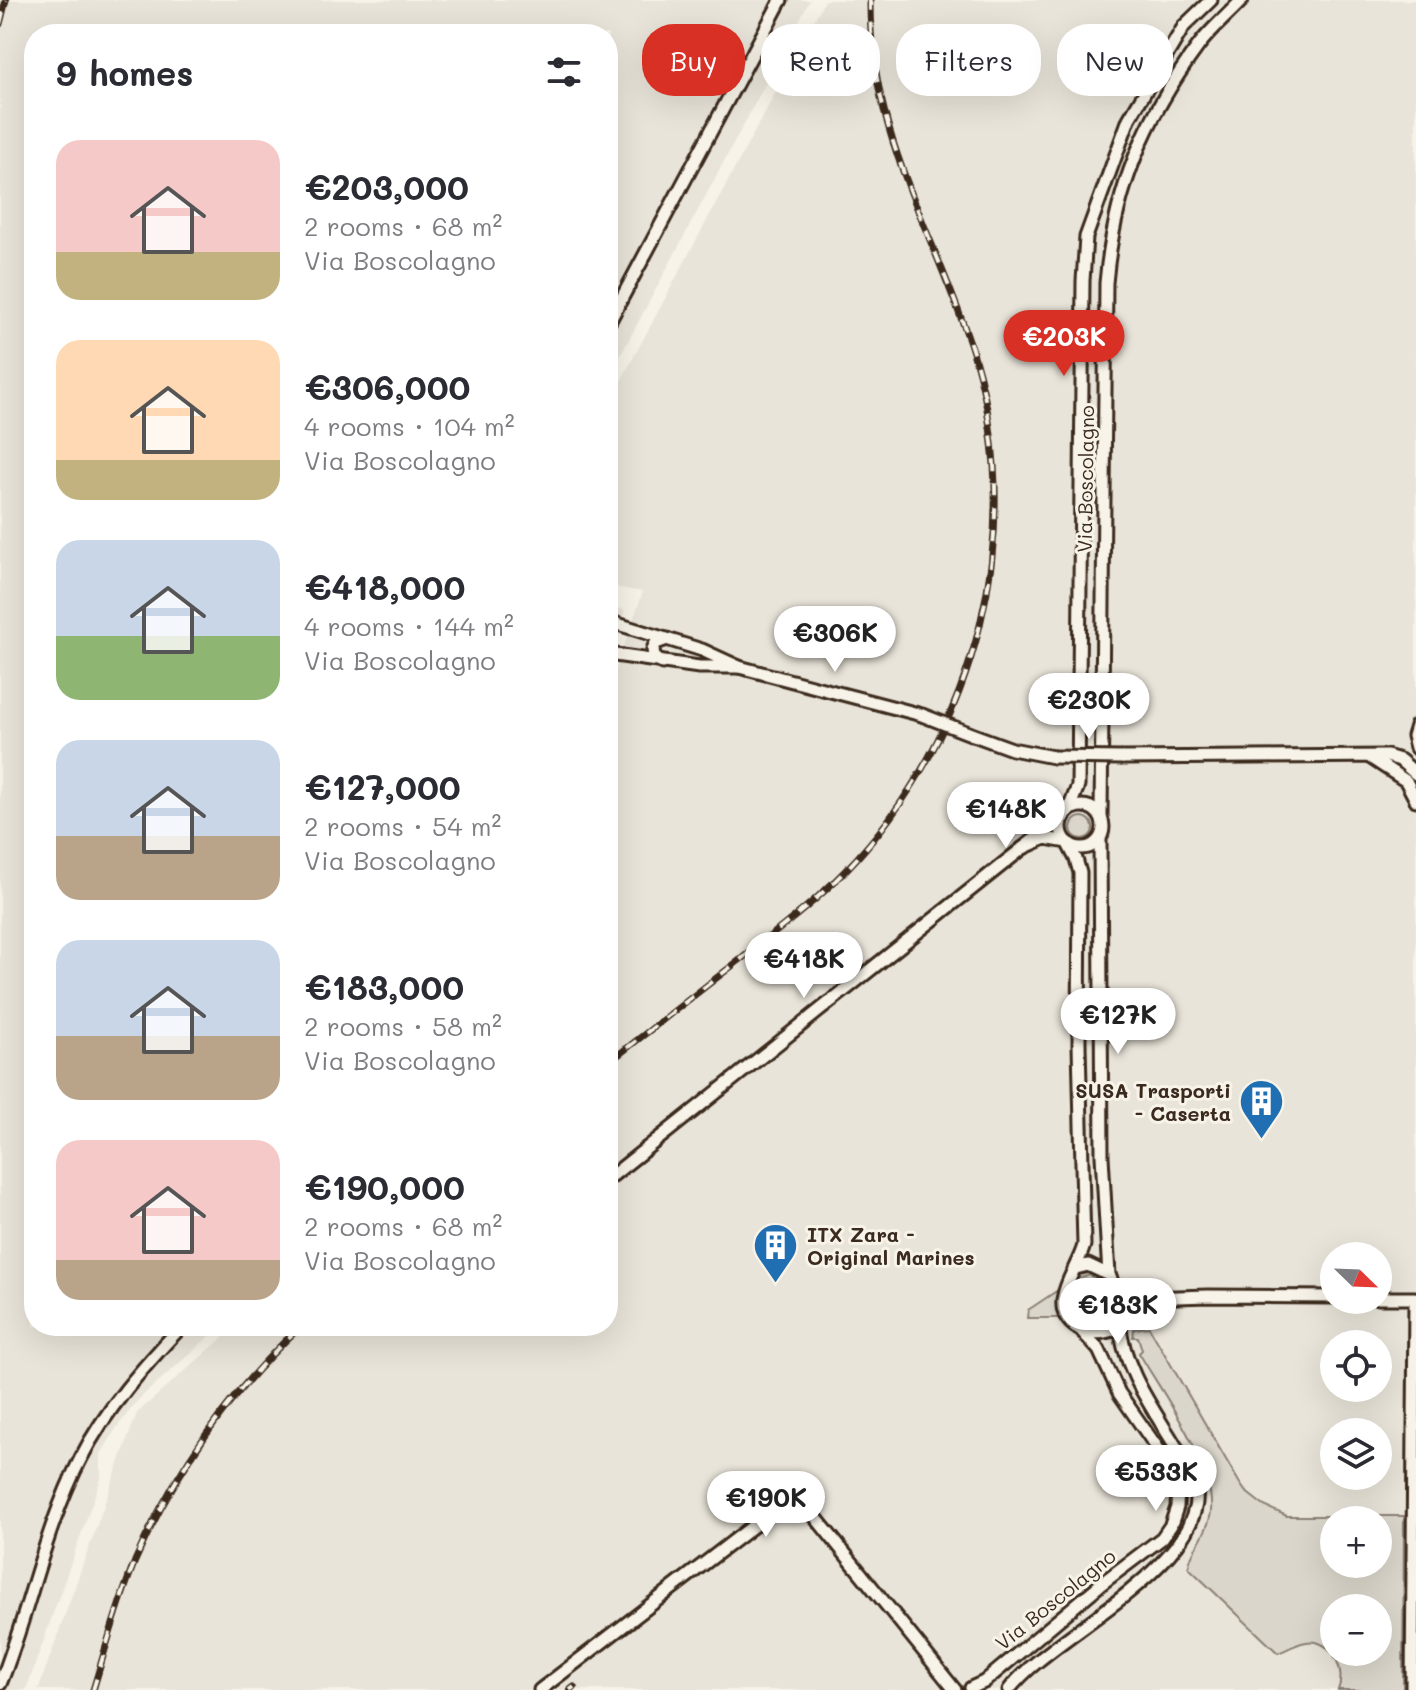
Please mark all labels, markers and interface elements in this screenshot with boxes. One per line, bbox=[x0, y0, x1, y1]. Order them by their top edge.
chip: Buy bbox=[642, 24, 745, 96]
chip: Rent bbox=[761, 24, 880, 96]
chip: Filters bbox=[896, 24, 1041, 96]
chip: New bbox=[1057, 24, 1173, 96]
text: 9 homes bbox=[56, 50, 193, 95]
icon: filters bbox=[542, 50, 586, 94]
text: €203,000 bbox=[304, 164, 469, 209]
icon: home bbox=[120, 172, 216, 268]
text: 2 rooms · 68 m² bbox=[304, 209, 502, 243]
text: Via Boscolagno bbox=[304, 243, 496, 277]
pin: €203K bbox=[1008, 310, 1120, 378]
text: €203K bbox=[1021, 319, 1107, 353]
text: €306,000 bbox=[304, 364, 470, 409]
icon: home bbox=[120, 372, 216, 468]
street label: Via Boscolagno bbox=[1071, 405, 1099, 553]
text: 4 rooms · 104 m² bbox=[304, 409, 515, 443]
text: Via Boscolagno bbox=[304, 443, 496, 477]
text: €418,000 bbox=[304, 564, 465, 609]
icon: home bbox=[120, 572, 216, 668]
pin: €306K bbox=[779, 606, 891, 674]
text: 4 rooms · 144 m² bbox=[304, 609, 514, 643]
text: €306K bbox=[792, 615, 878, 649]
text: Via Boscolagno bbox=[304, 643, 496, 677]
pin: €230K bbox=[1033, 673, 1145, 741]
text: €230K bbox=[1046, 682, 1132, 716]
text: €127,000 bbox=[304, 764, 461, 809]
icon: home bbox=[120, 772, 216, 868]
pin: €148K bbox=[950, 782, 1062, 850]
text: €148K bbox=[965, 791, 1047, 825]
text: 2 rooms · 54 m² bbox=[304, 809, 501, 843]
text: Via Boscolagno bbox=[304, 843, 496, 877]
pin: €418K bbox=[748, 932, 860, 1000]
text: €418K bbox=[763, 941, 845, 975]
text: €183,000 bbox=[304, 964, 464, 1009]
icon: home bbox=[120, 972, 216, 1068]
pin: €127K bbox=[1062, 988, 1174, 1056]
text: €127K bbox=[1079, 997, 1157, 1031]
text: 2 rooms · 58 m² bbox=[304, 1009, 502, 1043]
text: Via Boscolagno bbox=[304, 1043, 496, 1077]
place label: SUSA Trasporti - Caserta bbox=[1075, 1077, 1231, 1126]
building icon: SUSA Trasporti - Caserta bbox=[1238, 1077, 1286, 1140]
text: €190,000 bbox=[304, 1164, 465, 1209]
icon: home bbox=[120, 1172, 216, 1268]
text: 2 rooms · 68 m² bbox=[304, 1209, 502, 1243]
building icon: ITX Zara - Original Marines bbox=[752, 1221, 800, 1284]
place label: ITX Zara - Original Marines bbox=[807, 1221, 975, 1270]
north arrow bbox=[1320, 1242, 1392, 1314]
map controls bbox=[1320, 1242, 1392, 1666]
text: Via Boscolagno bbox=[304, 1243, 496, 1277]
pin: €183K bbox=[1062, 1278, 1174, 1346]
text: €183K bbox=[1077, 1287, 1159, 1321]
button: locate bbox=[1320, 1330, 1392, 1402]
button: layers bbox=[1320, 1418, 1392, 1490]
pin: €533K bbox=[1100, 1445, 1212, 1513]
text: €533K bbox=[1114, 1454, 1198, 1488]
pin: €190K bbox=[710, 1471, 822, 1539]
text: €190K bbox=[725, 1480, 807, 1514]
button: + bbox=[1320, 1506, 1392, 1578]
street label: Via Boscolagno bbox=[990, 1542, 1121, 1656]
button: − bbox=[1320, 1594, 1392, 1666]

